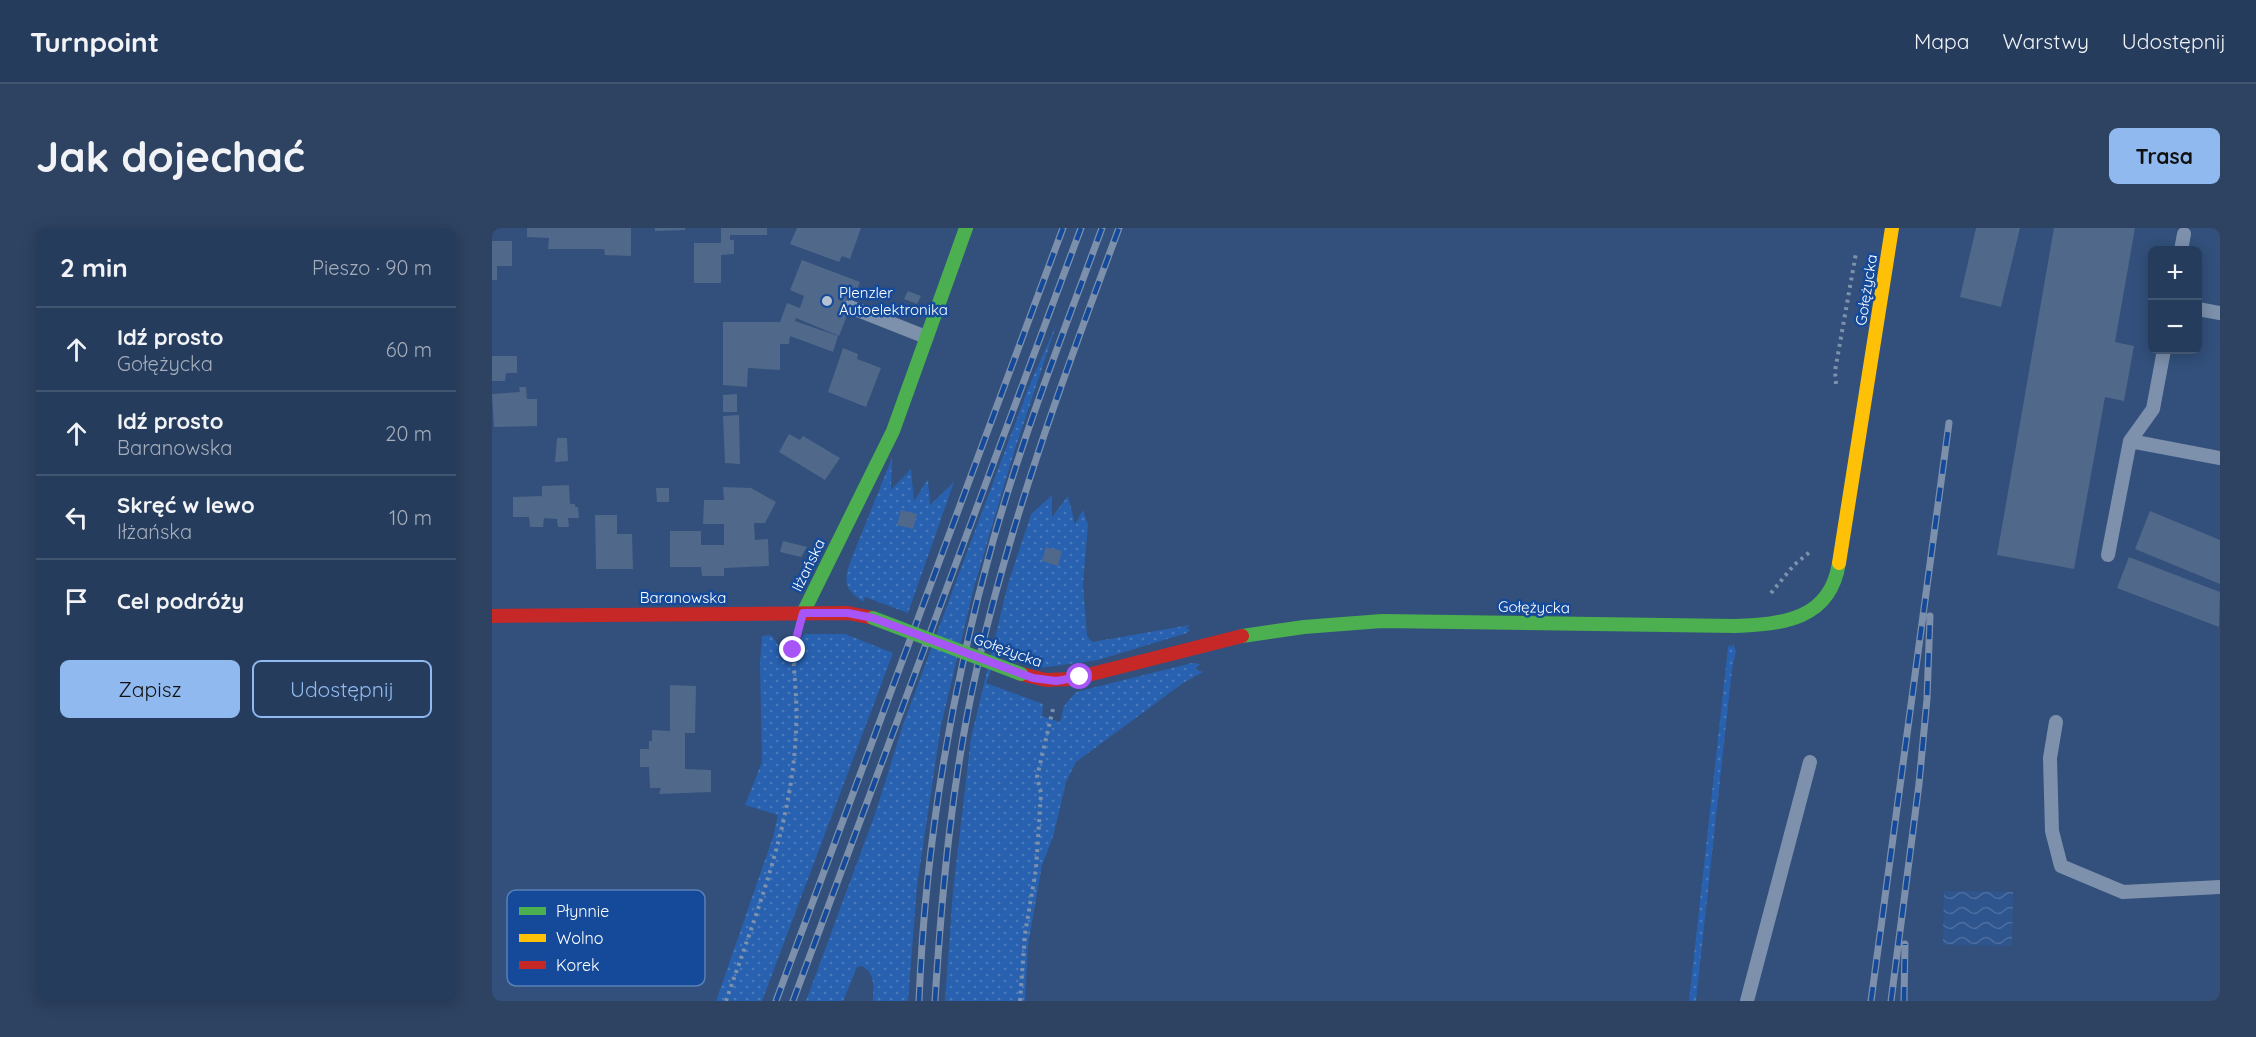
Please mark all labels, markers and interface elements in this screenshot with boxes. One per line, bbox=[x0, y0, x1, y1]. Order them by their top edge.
text: Turnpoint bbox=[30, 24, 159, 59]
text: Mapa bbox=[1914, 28, 1969, 54]
text: Warstwy bbox=[2002, 28, 2089, 54]
text: Udostępnij bbox=[2122, 28, 2226, 54]
button: Trasa bbox=[2109, 128, 2220, 184]
text: Jak dojechać bbox=[36, 130, 305, 183]
map controls bbox=[2148, 246, 2202, 354]
button: + bbox=[2148, 246, 2202, 300]
text: 2 min bbox=[60, 251, 128, 284]
street label: Gołężycka bbox=[1851, 253, 1881, 327]
text: Pieszo · 90 m bbox=[312, 255, 432, 280]
place label: Plenzler Autoelektronika bbox=[839, 283, 948, 319]
marker: Plenzler Autoelektronika bbox=[820, 294, 834, 308]
button: − bbox=[2148, 300, 2202, 354]
text: Idź prosto bbox=[117, 323, 224, 351]
icon: ahead bbox=[60, 333, 93, 366]
text: 60 m bbox=[386, 337, 432, 362]
text: Gołężycka bbox=[117, 351, 213, 376]
text: Idź prosto bbox=[117, 407, 224, 435]
icon: ahead bbox=[60, 417, 93, 450]
text: 20 m bbox=[385, 421, 432, 446]
text: Baranowska bbox=[117, 435, 232, 460]
text: Skręć w lewo bbox=[117, 491, 255, 519]
icon: left bbox=[60, 501, 93, 534]
text: 10 m bbox=[389, 505, 432, 530]
text: Iłżańska bbox=[117, 519, 192, 544]
street label: Iłżańska bbox=[787, 536, 829, 594]
icon: arrive bbox=[60, 585, 93, 618]
text: Cel podróży bbox=[117, 587, 244, 615]
street label: Baranowska bbox=[640, 588, 726, 607]
street label: Gołężycka bbox=[1498, 597, 1570, 617]
street label: Gołężycka bbox=[971, 629, 1045, 671]
route end bbox=[779, 636, 805, 662]
button: Zapisz bbox=[60, 660, 240, 718]
button: Udostępnij bbox=[252, 660, 432, 718]
route start bbox=[1066, 663, 1092, 689]
legend bbox=[507, 890, 705, 986]
text: Płynnie bbox=[556, 901, 609, 921]
text: Wolno bbox=[556, 928, 603, 948]
text: Korek bbox=[556, 955, 600, 975]

